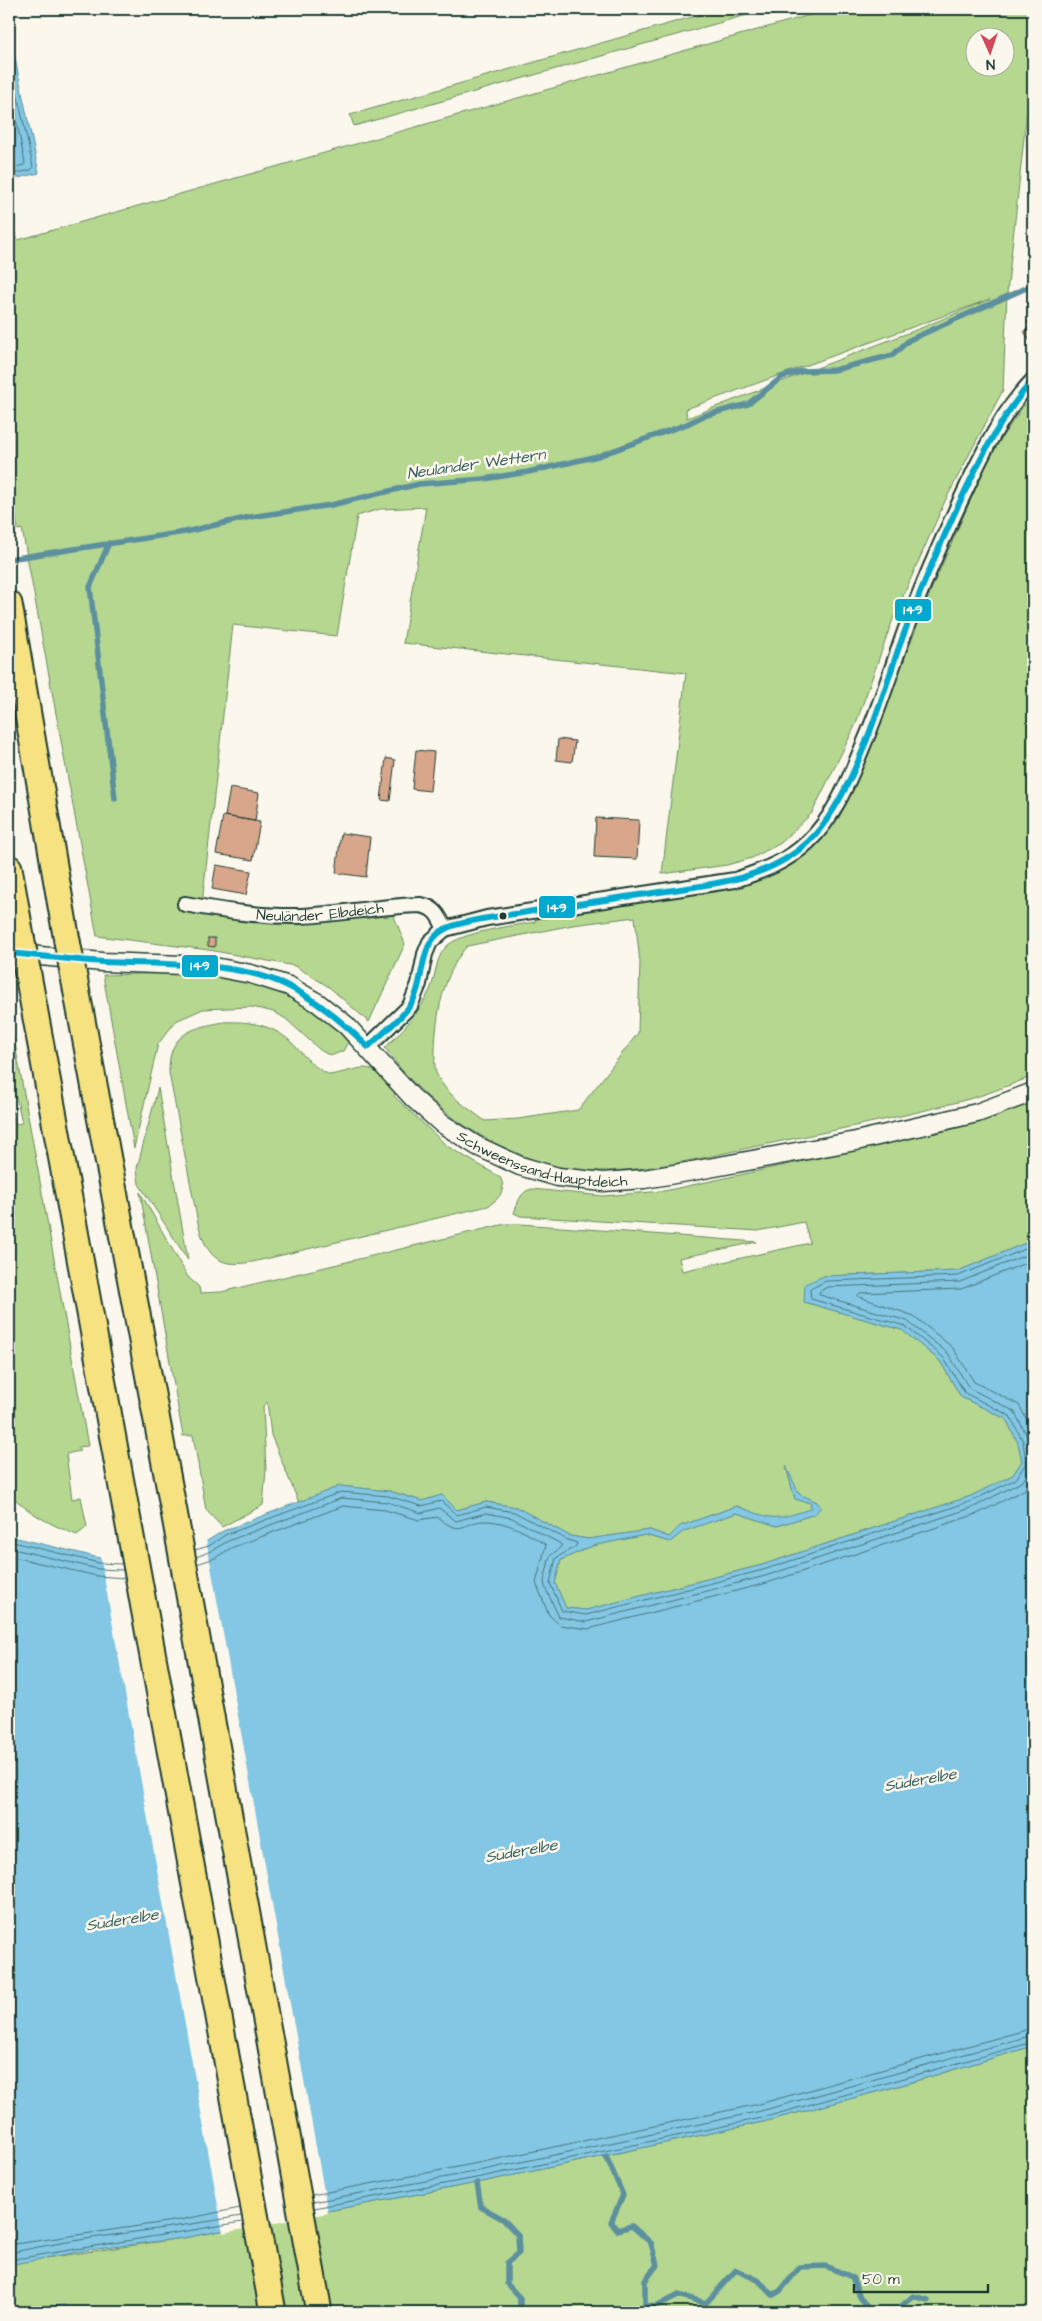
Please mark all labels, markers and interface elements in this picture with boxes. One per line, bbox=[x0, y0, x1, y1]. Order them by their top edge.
north arrow bbox=[964, 28, 1014, 78]
text: N bbox=[986, 54, 996, 74]
water label: Neulander Wettern bbox=[405, 443, 549, 485]
line badge: 149 bbox=[894, 598, 932, 622]
text: 149 bbox=[903, 600, 923, 620]
line badge: 149 bbox=[538, 895, 576, 919]
street label: Neuländer Elbdeich bbox=[256, 898, 385, 927]
text: 149 bbox=[547, 898, 567, 918]
unlabelled marker bbox=[498, 911, 508, 921]
line badge: 149 bbox=[181, 954, 219, 978]
text: 149 bbox=[190, 956, 210, 976]
street label: Schweenssand-Hauptdeich bbox=[452, 1126, 629, 1193]
water label: Süderelbe bbox=[882, 1763, 959, 1797]
water label: Süderelbe bbox=[483, 1834, 560, 1868]
water label: Süderelbe bbox=[84, 1903, 161, 1937]
scale bar bbox=[854, 2261, 988, 2293]
text: 50 m bbox=[862, 2269, 900, 2290]

